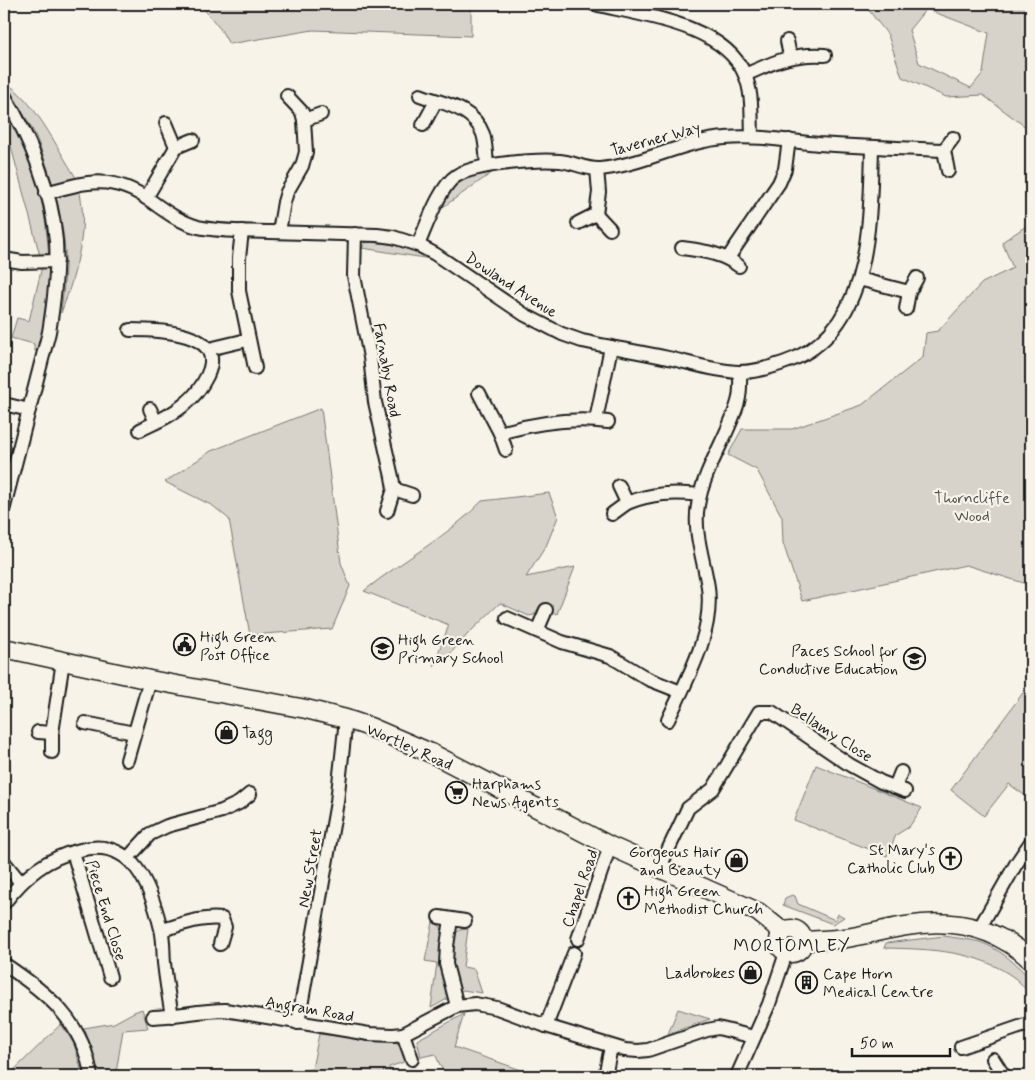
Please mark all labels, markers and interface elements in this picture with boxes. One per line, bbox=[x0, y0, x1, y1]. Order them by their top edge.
street label: Taverner Way bbox=[608, 117, 703, 162]
street label: Dowland Avenue bbox=[461, 248, 562, 323]
street label: Farnaby Road bbox=[368, 321, 405, 419]
park label: Thorncliffe Wood bbox=[934, 488, 1010, 527]
place label: High Green Post Office bbox=[200, 627, 277, 666]
place label: High Green Primary School bbox=[398, 630, 504, 669]
public building icon: High Green Post Office bbox=[172, 633, 196, 657]
school or university icon: High Green Primary School bbox=[370, 636, 394, 660]
place label: Paces School for Conductive Education bbox=[759, 641, 898, 680]
school or university icon: Paces School for Conductive Education bbox=[902, 647, 926, 671]
street label: Bellamy Close bbox=[786, 699, 876, 768]
street label: Wortley Road bbox=[363, 719, 456, 776]
shop icon: Tagg bbox=[214, 720, 238, 744]
place label: Tagg bbox=[242, 723, 273, 745]
place label: Harphams News Agents bbox=[472, 774, 559, 813]
supermarket icon: Harphams News Agents bbox=[444, 780, 468, 804]
street label: New Street bbox=[293, 827, 328, 909]
place label: St Mary's Catholic Club bbox=[847, 840, 935, 879]
place label: Gorgeous Hair and Beauty bbox=[629, 842, 722, 881]
church icon: St Mary's Catholic Club bbox=[939, 846, 963, 870]
street label: Chapel Road bbox=[557, 847, 604, 930]
shop icon: Gorgeous Hair and Beauty bbox=[725, 848, 749, 872]
street label: Piece End Close bbox=[80, 857, 131, 963]
place label: High Green Methodist Church bbox=[644, 881, 763, 920]
church icon: High Green Methodist Church bbox=[616, 887, 640, 911]
district label: MORTOMLEY bbox=[733, 934, 851, 958]
shop icon: Ladbrokes bbox=[739, 960, 763, 984]
place label: Ladbrokes bbox=[665, 963, 735, 984]
place label: Cape Horn Medical Centre bbox=[823, 964, 933, 1003]
building icon: Cape Horn Medical Centre bbox=[795, 970, 819, 994]
street label: Angram Road bbox=[264, 991, 356, 1029]
scale bar bbox=[852, 1025, 950, 1057]
text: 50 m bbox=[860, 1034, 894, 1054]

